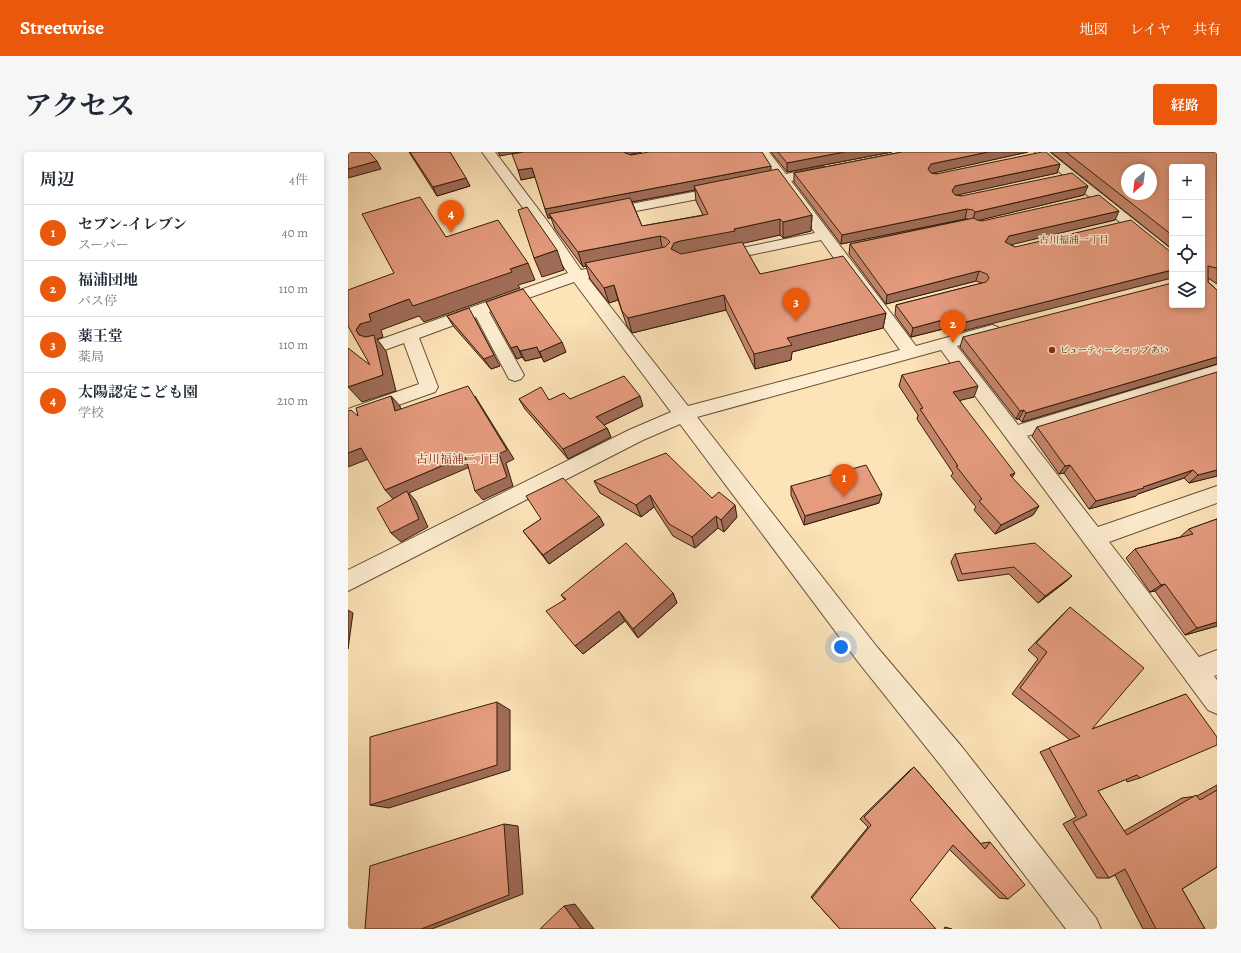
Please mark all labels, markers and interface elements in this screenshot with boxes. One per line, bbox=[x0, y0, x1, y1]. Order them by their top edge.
text: Streetwise bbox=[20, 15, 104, 41]
text: 地図 bbox=[1080, 20, 1108, 39]
text: レイヤ bbox=[1130, 20, 1171, 39]
text: 共有 bbox=[1193, 20, 1221, 39]
button: 経路 bbox=[1153, 84, 1217, 125]
text: アクセス bbox=[24, 87, 135, 125]
north arrow bbox=[1121, 164, 1157, 200]
map controls bbox=[1169, 164, 1205, 308]
button: + bbox=[1169, 164, 1205, 200]
text: 周辺 bbox=[40, 168, 74, 191]
text: 4件 bbox=[289, 171, 308, 188]
pin: 4 bbox=[438, 200, 464, 233]
button: − bbox=[1169, 200, 1205, 236]
text: セブン-イレブン bbox=[78, 214, 187, 234]
text: 1 bbox=[51, 224, 55, 241]
text: 40 m bbox=[282, 224, 308, 241]
district label: 古川福浦一丁目 bbox=[1039, 233, 1109, 246]
text: スーパー bbox=[78, 236, 129, 253]
button: locate bbox=[1169, 236, 1205, 272]
text: 福浦団地 bbox=[78, 270, 138, 290]
button: layers bbox=[1169, 272, 1205, 308]
text: 2 bbox=[50, 280, 56, 297]
text: 110 m bbox=[279, 280, 308, 297]
pin: 3 bbox=[783, 288, 809, 321]
text: バス停 bbox=[78, 292, 117, 309]
pin: 2 bbox=[940, 310, 966, 343]
text: 薬王堂 bbox=[78, 326, 123, 346]
text: 3 bbox=[50, 336, 56, 353]
text: 110 m bbox=[279, 336, 308, 353]
place label: ビューティーショップ あい bbox=[1060, 344, 1169, 356]
marker: ビューティーショップ あい bbox=[1047, 345, 1057, 355]
text: 薬局 bbox=[78, 348, 104, 365]
text: 太陽認定こども園 bbox=[78, 382, 198, 402]
text: 4 bbox=[50, 392, 56, 409]
text: 210 m bbox=[277, 392, 308, 409]
text: 学校 bbox=[78, 404, 104, 421]
district label: 古川福浦二丁目 bbox=[416, 451, 500, 467]
pin: 1 bbox=[831, 464, 857, 497]
your location bbox=[831, 637, 851, 657]

